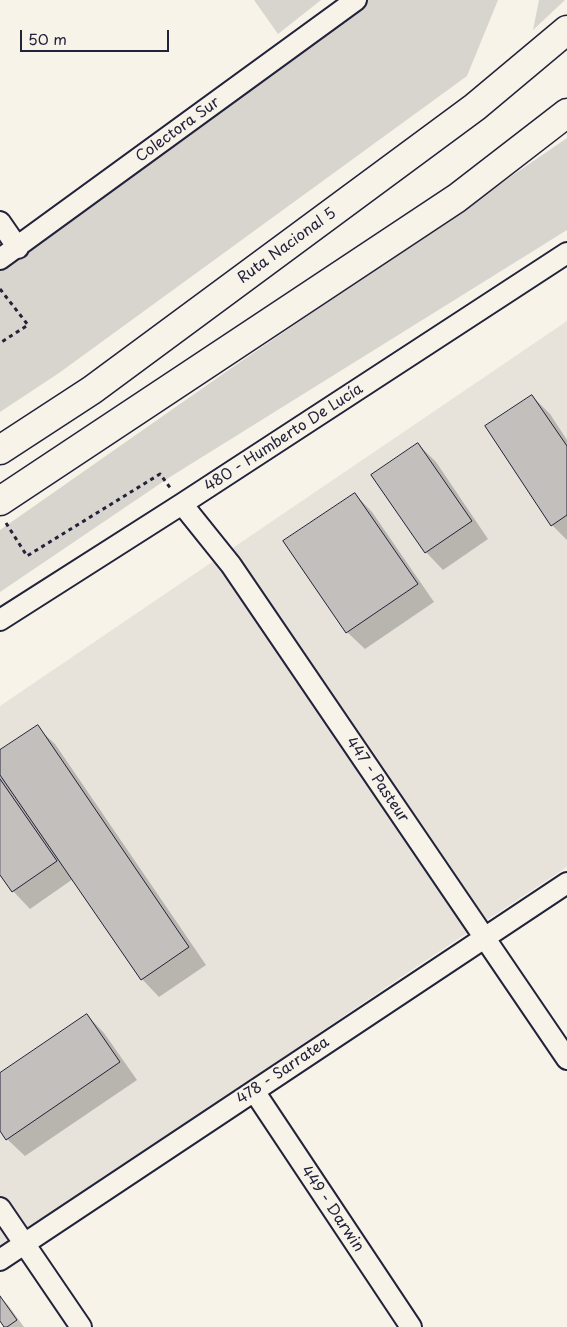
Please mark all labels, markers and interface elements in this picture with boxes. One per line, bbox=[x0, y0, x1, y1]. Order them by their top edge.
scale bar bbox=[22, 20, 171, 52]
text: 50 m bbox=[28, 27, 67, 50]
street label: Colectora Sur bbox=[133, 94, 223, 166]
street label: Ruta Nacional 5 bbox=[234, 204, 340, 288]
street label: 480 - Humberto De Lucía bbox=[201, 380, 367, 496]
street label: 447 - Pasteur bbox=[342, 734, 412, 826]
street label: 478 - Sarratea bbox=[233, 1033, 333, 1109]
street label: 449 - Darwin bbox=[297, 1163, 367, 1255]

